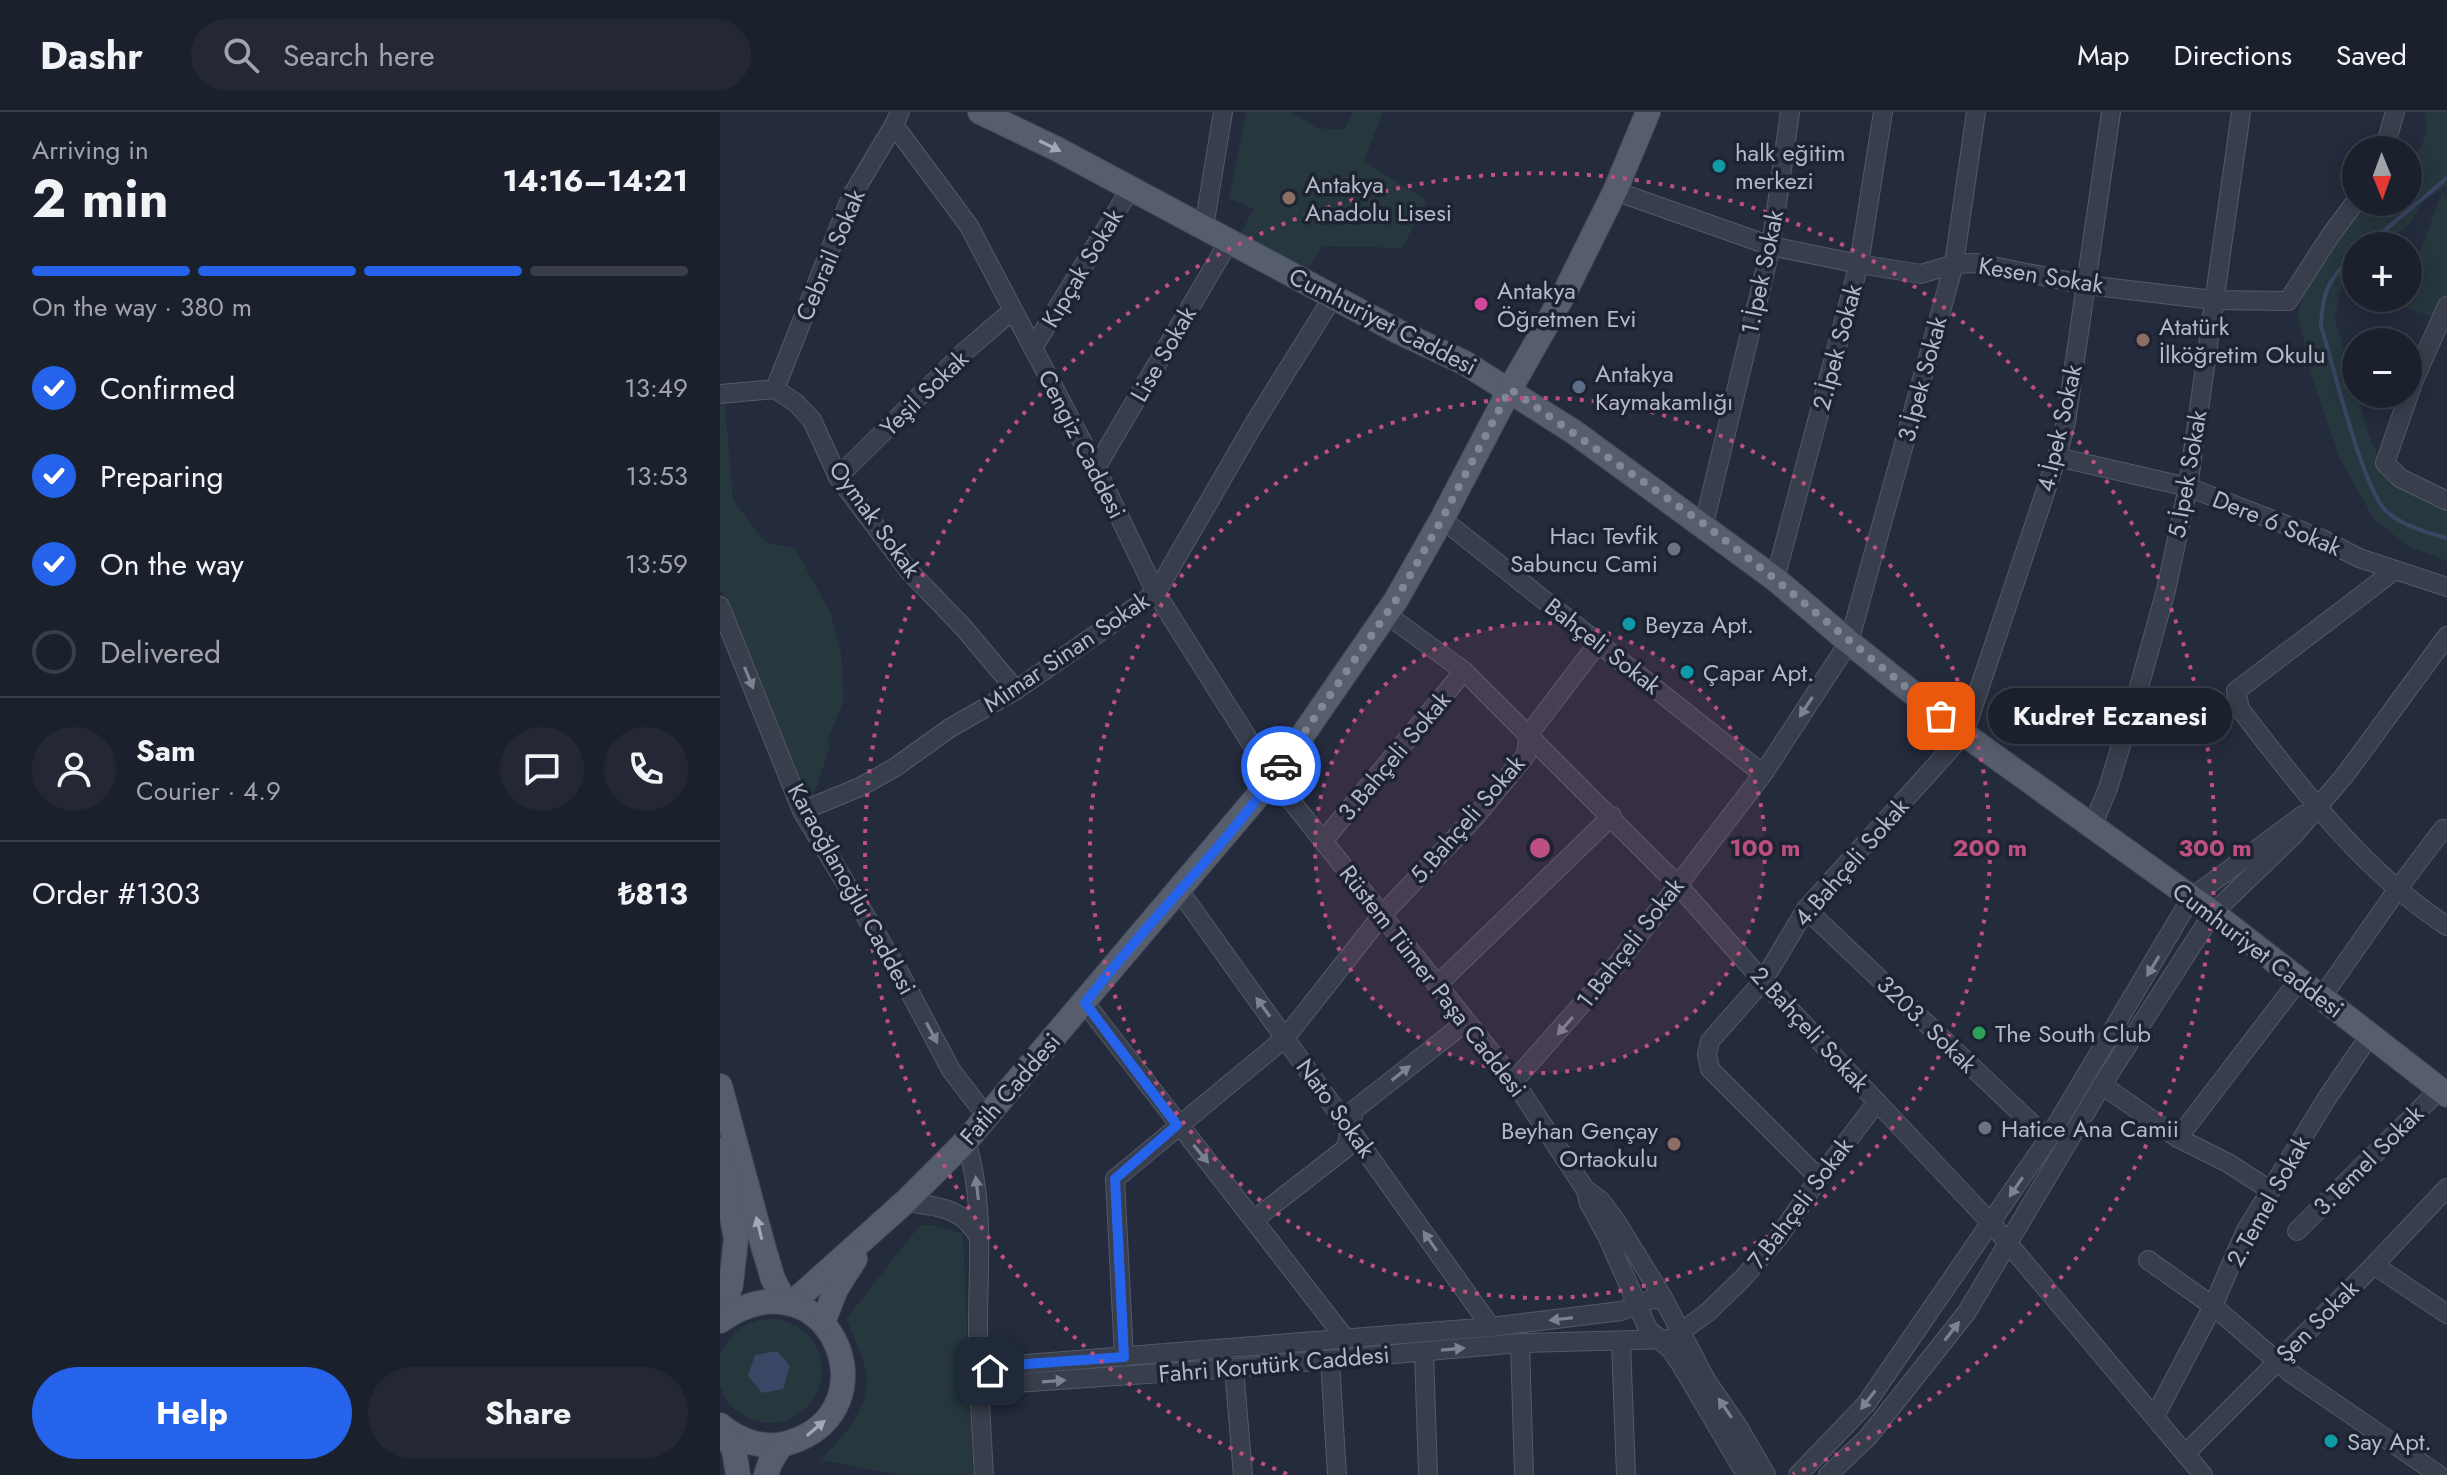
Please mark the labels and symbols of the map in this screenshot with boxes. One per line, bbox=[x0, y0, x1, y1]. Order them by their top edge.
place label: halk eğitim merkezi bbox=[1735, 135, 1845, 198]
north arrow bbox=[2342, 136, 2422, 216]
one-way arrow bbox=[1039, 139, 1062, 153]
marker: halk eğitim merkezi bbox=[1710, 157, 1728, 175]
place label: Antakya Anadolu Lisesi bbox=[1305, 167, 1452, 230]
street label: Cebrail Sokak bbox=[787, 183, 874, 326]
marker: Antakya Anadolu Lisesi bbox=[1280, 189, 1298, 207]
street label: Kıpçak Sokak bbox=[1033, 202, 1132, 334]
street label: 1.İpek Sokak bbox=[1732, 206, 1792, 338]
street label: Kesen Sokak bbox=[1976, 248, 2106, 302]
street label: Cumhuriyet Caddesi bbox=[1283, 259, 1483, 383]
place label: Antakya Öğretmen Evi bbox=[1497, 273, 1637, 336]
street label: 2.İpek Sokak bbox=[1803, 280, 1871, 414]
marker: Antakya Öğretmen Evi bbox=[1472, 295, 1490, 313]
street label: Lise Sokak bbox=[1122, 299, 1205, 408]
place label: Atatürk İlköğretim Okulu bbox=[2159, 309, 2326, 372]
street label: 3.İpek Sokak bbox=[1888, 312, 1956, 446]
marker: Atatürk İlköğretim Okulu bbox=[2134, 331, 2152, 349]
street label: Yeşil Sokak bbox=[872, 342, 976, 444]
place label: Antakya Kaymakamlığı bbox=[1595, 356, 1733, 419]
street label: 4.İpek Sokak bbox=[2027, 360, 2091, 495]
street label: Cengiz Caddesi bbox=[1029, 363, 1135, 525]
marker: Antakya Kaymakamlığı bbox=[1570, 378, 1588, 396]
street label: 5.İpek Sokak bbox=[2159, 407, 2216, 541]
street label: Oymak Sokak bbox=[821, 453, 930, 585]
street label: Dere 6 Sokak bbox=[2207, 481, 2347, 565]
place label: Hacı Tevfik Sabuncu Cami bbox=[1510, 518, 1658, 581]
marker: Hacı Tevfik Sabuncu Cami bbox=[1665, 540, 1683, 558]
street label: Mimar Sinan Sokak bbox=[976, 583, 1156, 721]
street label: Bahçeli Sokak bbox=[1537, 589, 1669, 703]
place label: Beyza Apt. bbox=[1645, 607, 1754, 642]
marker: Beyza Apt. bbox=[1620, 615, 1638, 633]
place label: Çapar Apt. bbox=[1703, 655, 1814, 690]
marker: Çapar Apt. bbox=[1678, 663, 1696, 681]
one-way arrow bbox=[742, 666, 755, 690]
pin bbox=[1907, 682, 1975, 750]
street label: 3.Bahçeli Sokak bbox=[1329, 683, 1459, 828]
callout: Kudret Eczanesi bbox=[1989, 688, 2233, 744]
one-way arrow bbox=[1799, 697, 1814, 718]
courier bbox=[1241, 726, 1321, 806]
street label: 5.Bahçeli Sokak bbox=[1401, 747, 1533, 891]
street label: Karaoğlanoğlu Caddesi bbox=[779, 777, 925, 1001]
street label: 4.Bahçeli Sokak bbox=[1785, 790, 1917, 934]
text: 100 m bbox=[1730, 830, 1800, 865]
text: 200 m bbox=[1953, 830, 2027, 865]
text: 300 m bbox=[2178, 830, 2252, 865]
centre of rings bbox=[1526, 834, 1554, 862]
street label: Rüstem Tümer Paşa Caddesi bbox=[1331, 858, 1535, 1104]
street label: 1.Bahçeli Sokak bbox=[1568, 870, 1692, 1016]
street label: Cumhuriyet Caddesi bbox=[2165, 874, 2351, 1026]
one-way arrow bbox=[2146, 955, 2160, 977]
street label: 2.Bahçeli Sokak bbox=[1743, 959, 1878, 1100]
street label: 3203. Sokak bbox=[1869, 967, 1985, 1081]
one-way arrow bbox=[1255, 996, 1271, 1017]
one-way arrow bbox=[1556, 1016, 1574, 1036]
place label: The South Club bbox=[1995, 1016, 2151, 1051]
one-way arrow bbox=[924, 1022, 938, 1044]
marker: The South Club bbox=[1970, 1024, 1988, 1042]
street label: Fatih Caddesi bbox=[951, 1025, 1069, 1153]
street label: Nato Sokak bbox=[1288, 1051, 1384, 1165]
one-way arrow bbox=[1390, 1065, 1411, 1082]
street label: 3.Temel Sokak bbox=[2305, 1096, 2432, 1223]
place label: Hatice Ana Camii bbox=[2001, 1111, 2179, 1146]
place label: Beyhan Gençay Ortaokulu bbox=[1501, 1113, 1658, 1176]
marker: Hatice Ana Camii bbox=[1976, 1119, 1994, 1137]
street label: 2.Temel Sokak bbox=[2218, 1129, 2319, 1273]
street label: 7.Bahçeli Sokak bbox=[1739, 1130, 1861, 1276]
marker: Beyhan Gençay Ortaokulu bbox=[1665, 1135, 1683, 1153]
one-way arrow bbox=[1192, 1143, 1209, 1163]
one-way arrow bbox=[971, 1175, 984, 1200]
one-way arrow bbox=[2009, 1176, 2024, 1197]
one-way arrow bbox=[752, 1216, 765, 1241]
one-way arrow bbox=[1422, 1230, 1438, 1252]
street label: Şen Sokak bbox=[2268, 1271, 2367, 1370]
one-way arrow bbox=[1548, 1312, 1573, 1325]
one-way arrow bbox=[1943, 1321, 1960, 1341]
street label: Fahri Korutürk Caddesi bbox=[1157, 1336, 1391, 1392]
pin bbox=[956, 1337, 1024, 1405]
one-way arrow bbox=[1441, 1342, 1466, 1355]
one-way arrow bbox=[1042, 1374, 1067, 1387]
one-way arrow bbox=[1860, 1390, 1876, 1410]
one-way arrow bbox=[1718, 1398, 1733, 1419]
one-way arrow bbox=[805, 1420, 825, 1437]
place label: Say Apt. bbox=[2347, 1424, 2432, 1459]
marker: Say Apt. bbox=[2322, 1432, 2340, 1450]

